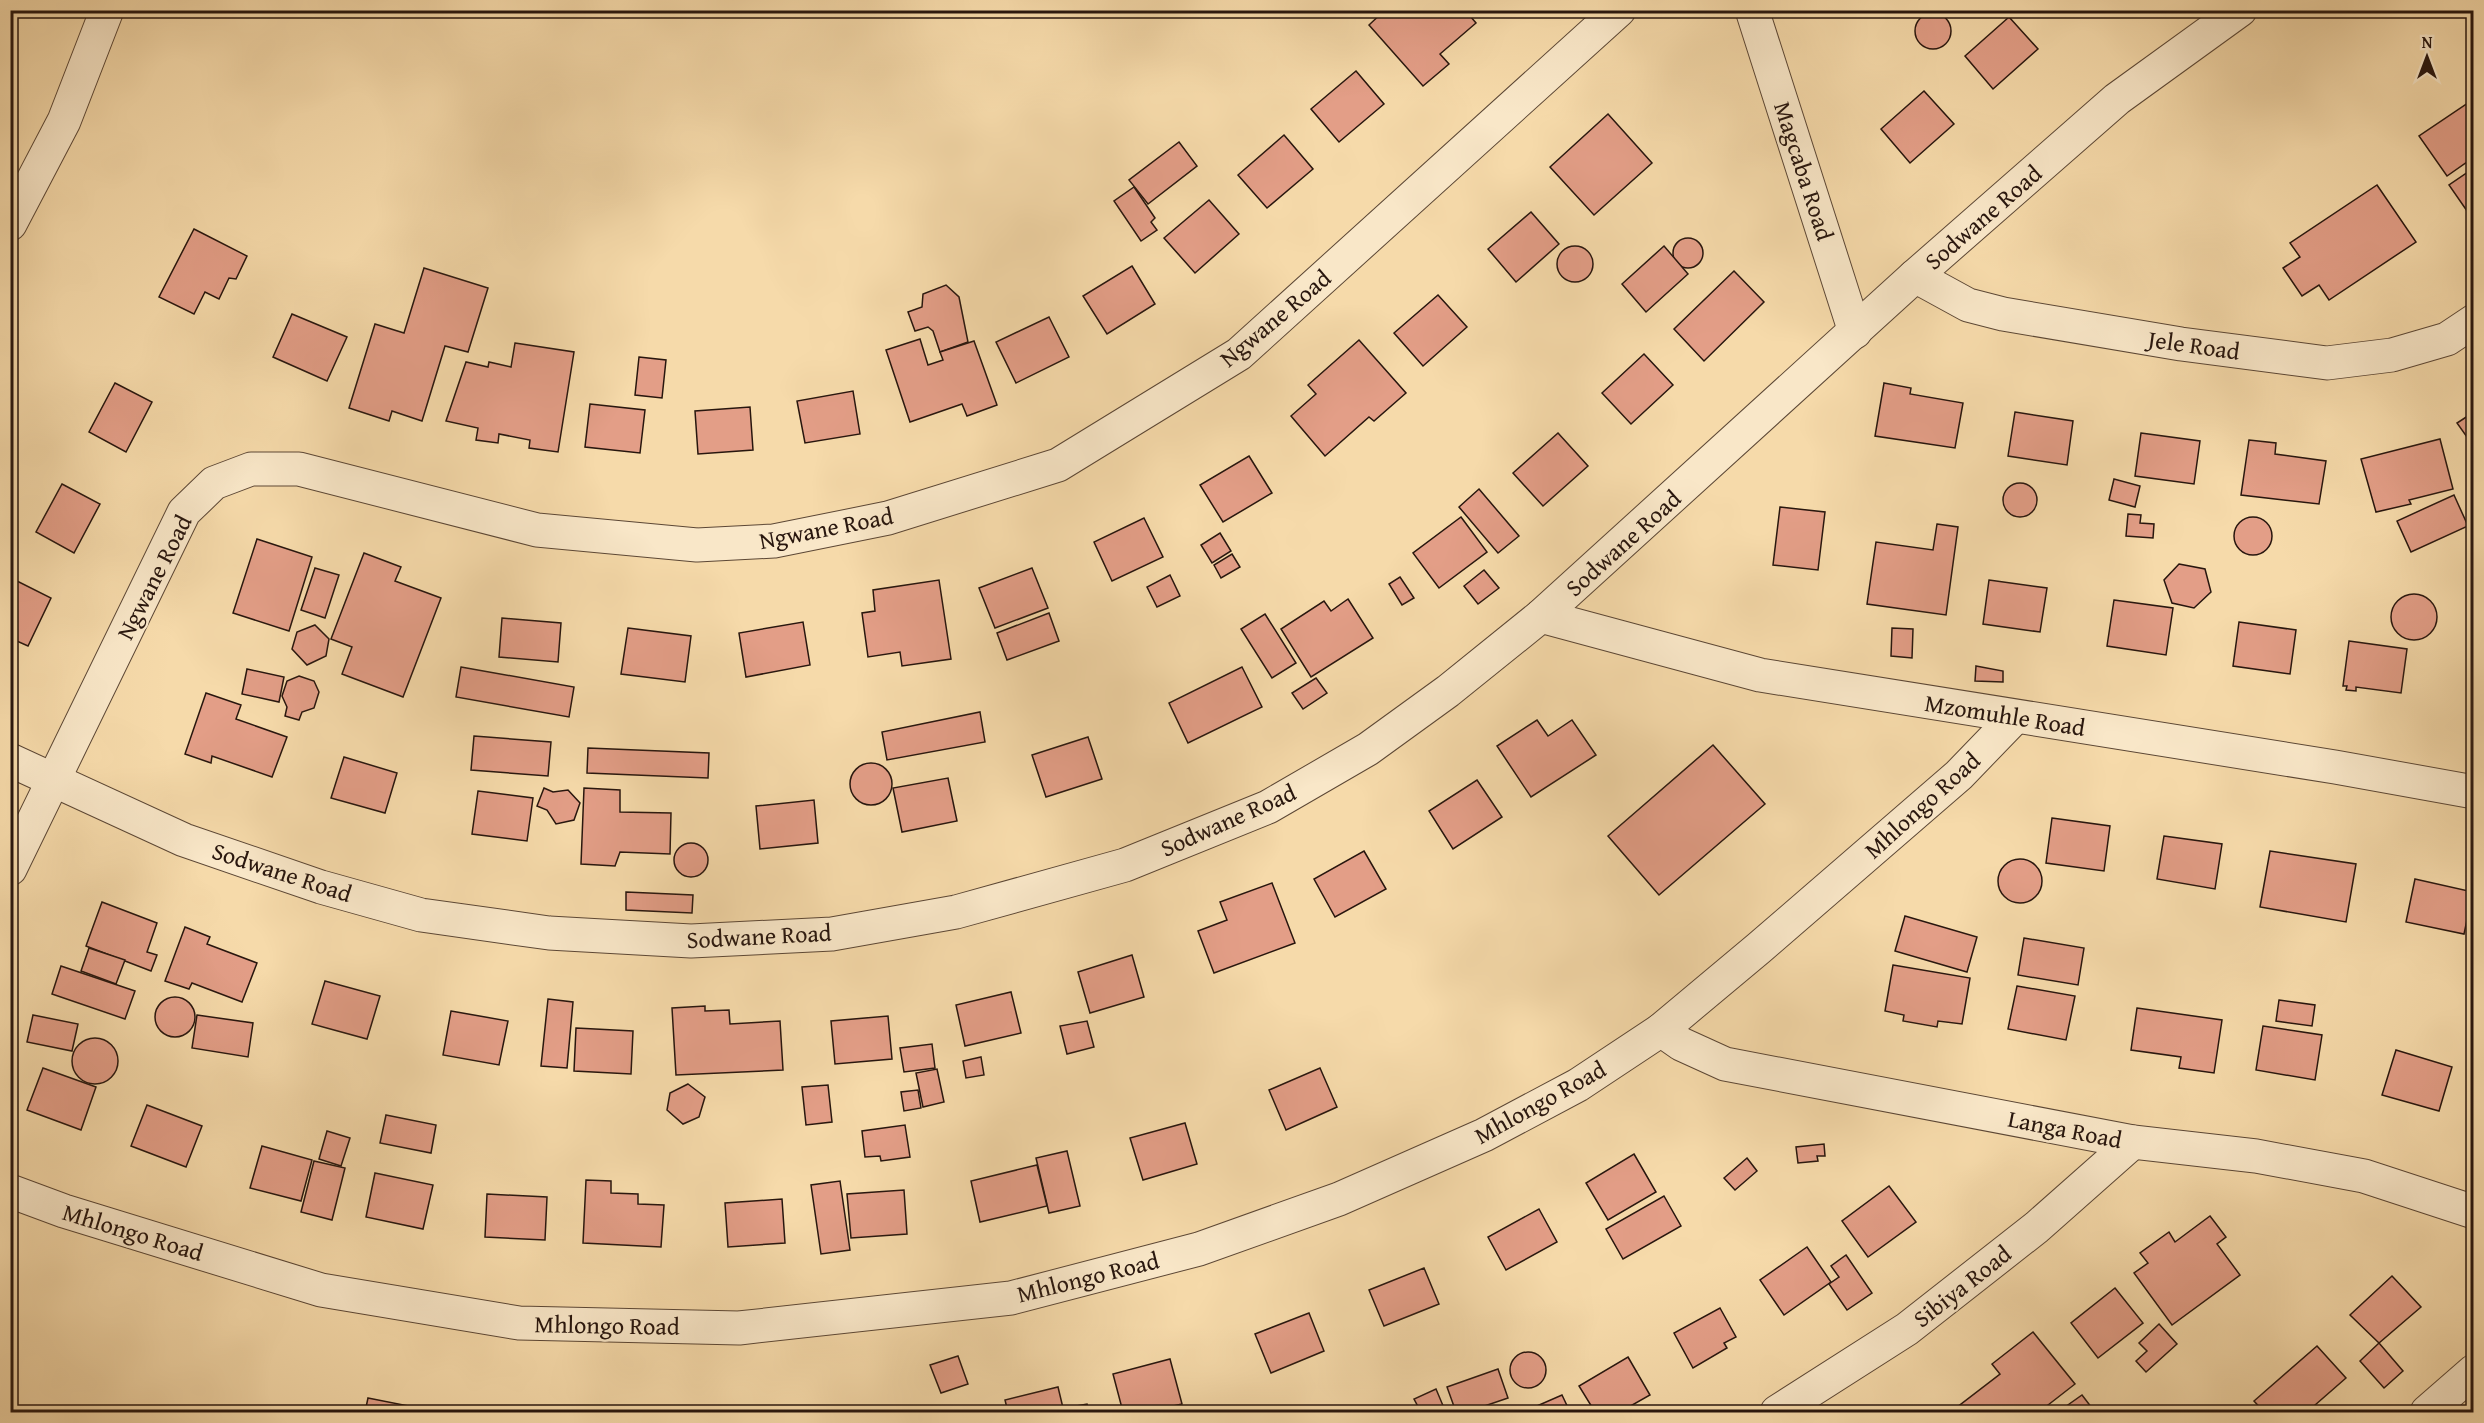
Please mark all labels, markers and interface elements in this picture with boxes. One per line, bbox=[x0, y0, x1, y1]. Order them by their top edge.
north arrow bbox=[2397, 27, 2457, 87]
text: N bbox=[2422, 30, 2433, 54]
street label: Magcaba Road bbox=[1765, 97, 1843, 245]
street label: Sodwane Road bbox=[1917, 156, 2049, 278]
street label: Ngwane Road bbox=[1212, 261, 1338, 375]
street label: Jele Road bbox=[2143, 321, 2242, 369]
street label: Sodwane Road bbox=[1557, 481, 1689, 605]
street label: Ngwane Road bbox=[756, 498, 896, 558]
street label: Ngwane Road bbox=[108, 508, 201, 645]
street label: Mzomuhle Road bbox=[1922, 685, 2088, 745]
street label: Mhlongo Road bbox=[1856, 743, 1988, 867]
street label: Sodwane Road bbox=[1155, 774, 1302, 865]
street label: Sodwane Road bbox=[208, 833, 357, 911]
street label: Sodwane Road bbox=[686, 915, 833, 957]
street label: Mhlongo Road bbox=[1468, 1051, 1612, 1153]
street label: Langa Road bbox=[2005, 1101, 2125, 1157]
street label: Mhlongo Road bbox=[58, 1194, 208, 1270]
street label: Sibiya Road bbox=[1905, 1236, 2019, 1336]
street label: Mhlongo Road bbox=[1013, 1242, 1163, 1312]
street label: Mhlongo Road bbox=[534, 1306, 680, 1344]

